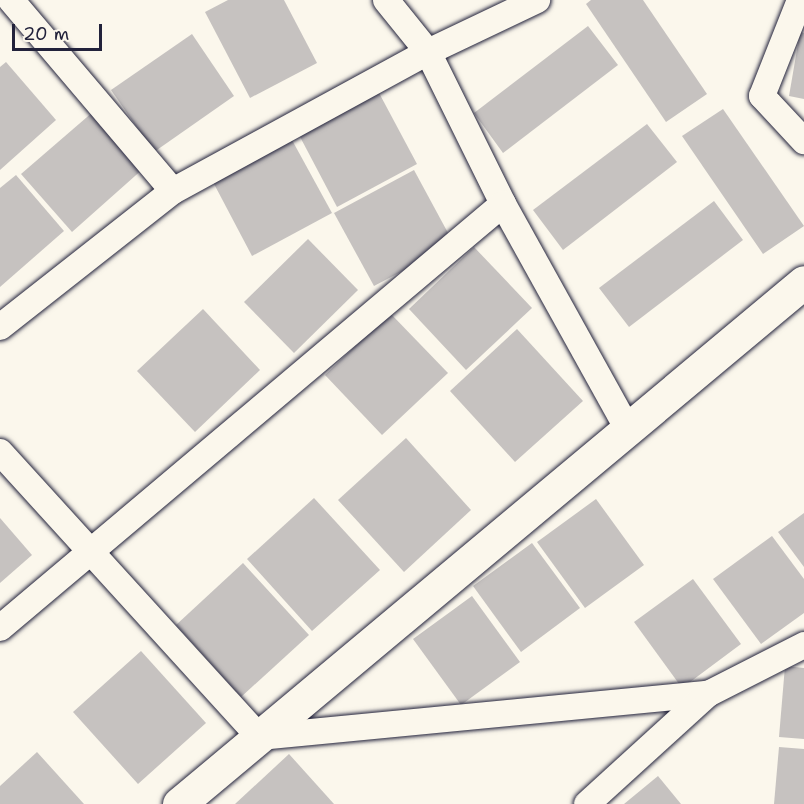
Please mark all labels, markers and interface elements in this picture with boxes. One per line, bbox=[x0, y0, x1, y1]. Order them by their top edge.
scale bar bbox=[15, 12, 105, 50]
text: 20 m bbox=[23, 22, 69, 46]

